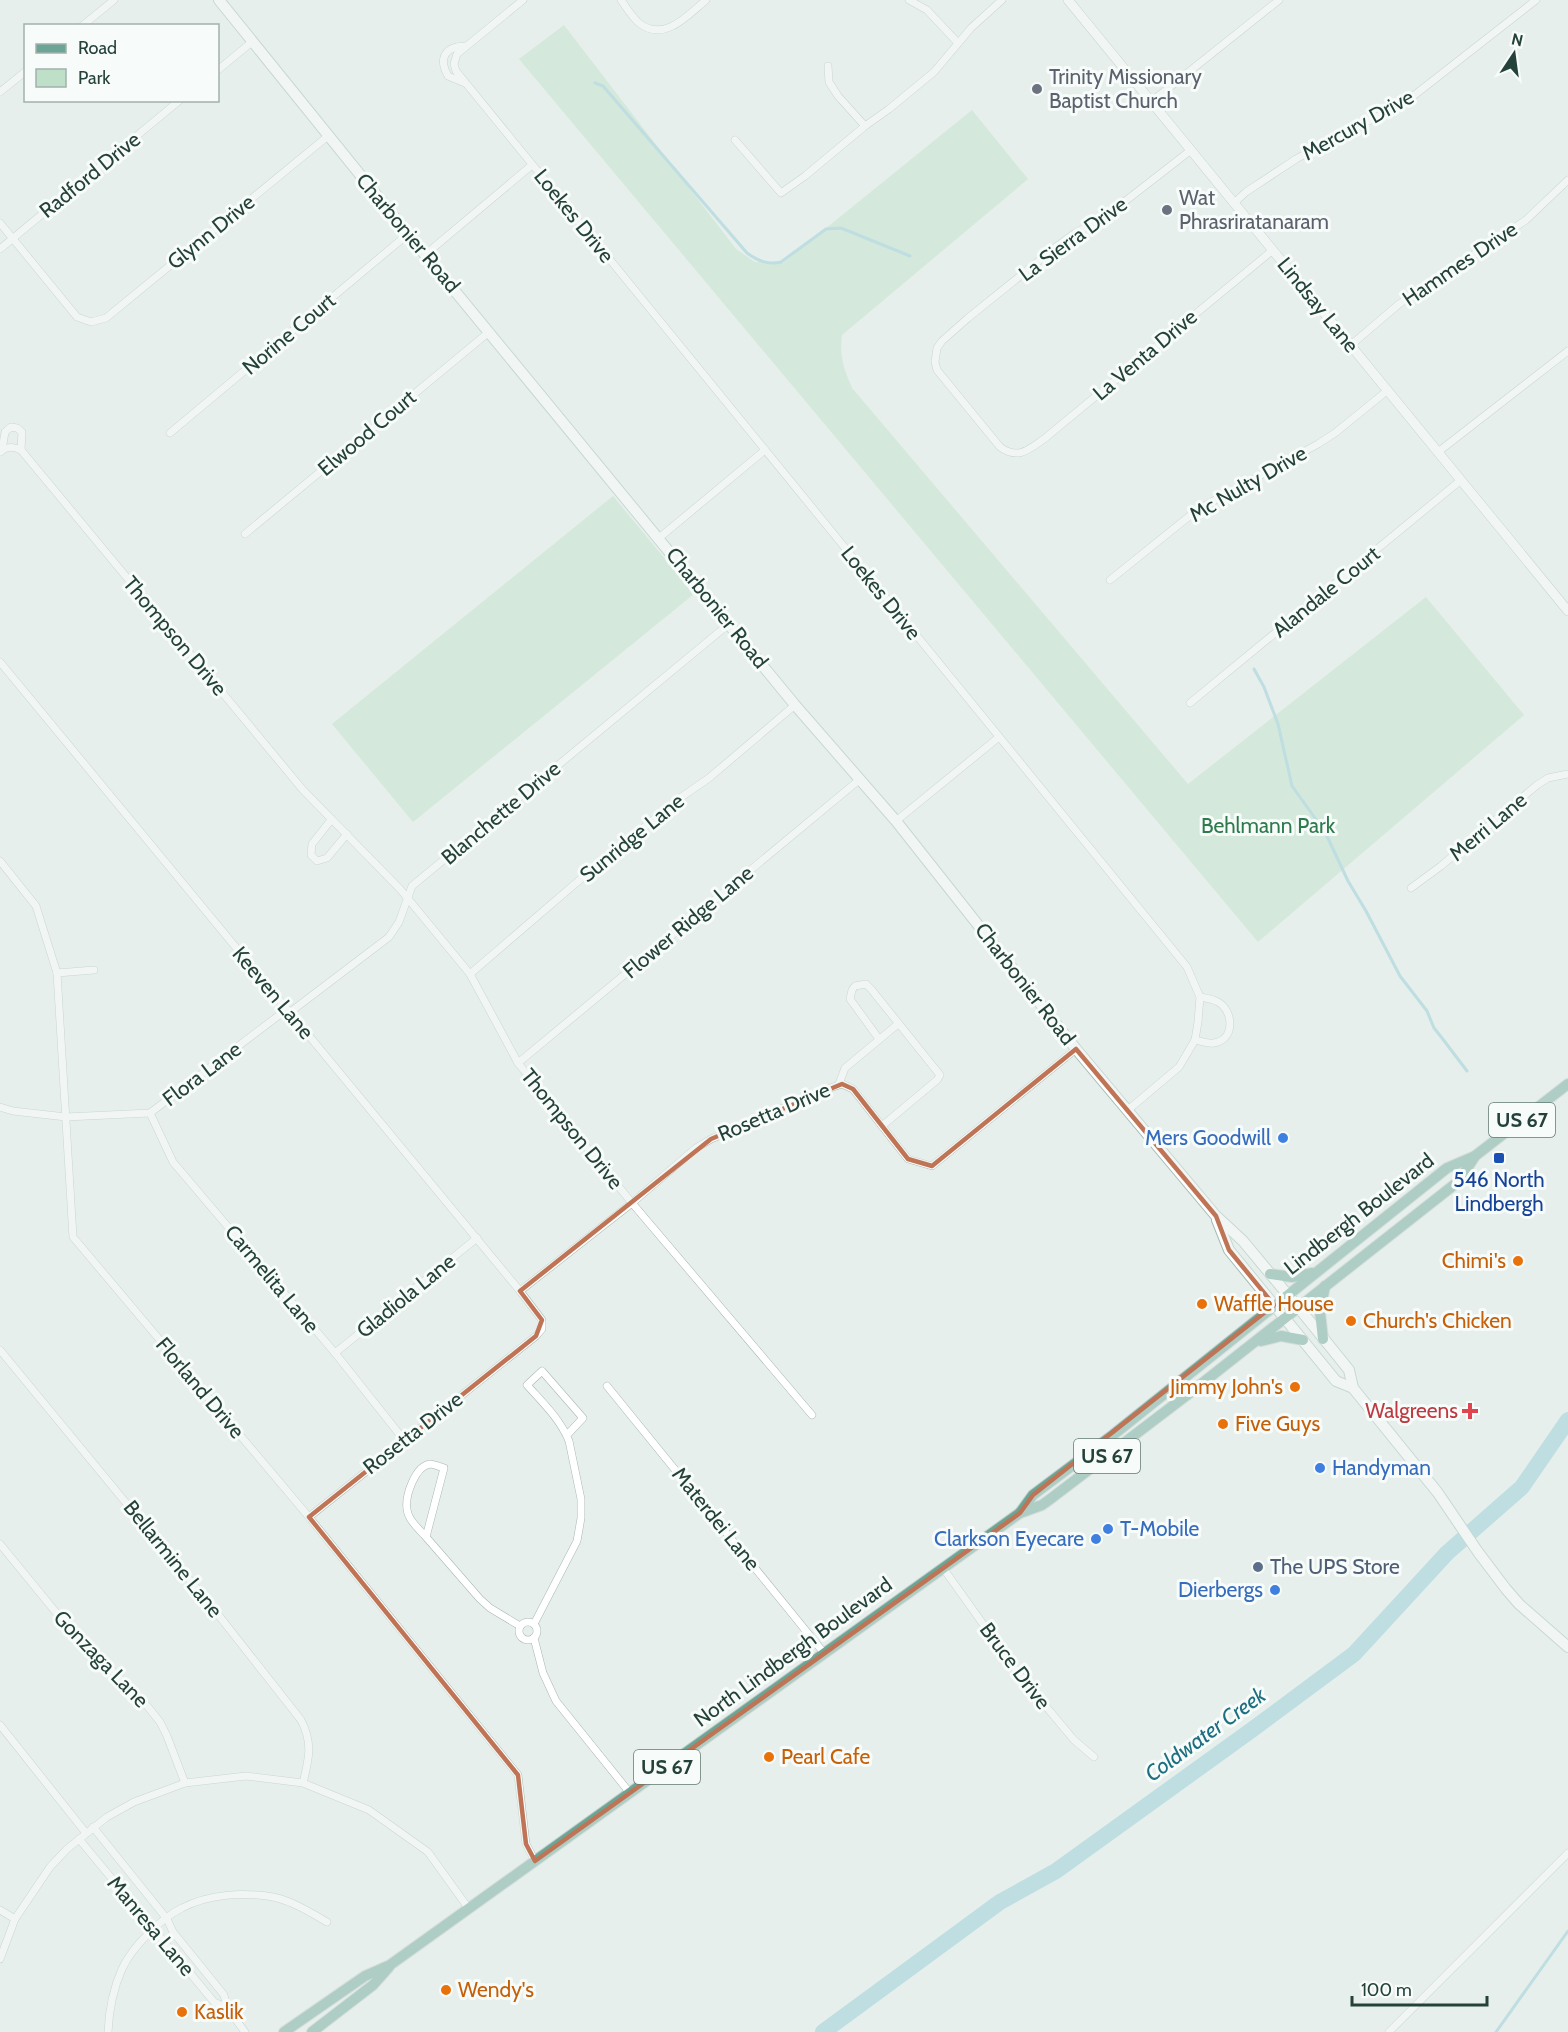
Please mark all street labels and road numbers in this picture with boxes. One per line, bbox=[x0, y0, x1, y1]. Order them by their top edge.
street label: Mercury Drive bbox=[1298, 84, 1418, 165]
street label: Radford Drive bbox=[34, 126, 145, 223]
street label: Loekes Drive bbox=[529, 164, 620, 268]
street label: Charbonier Road bbox=[351, 168, 466, 297]
street label: Glynn Drive bbox=[162, 189, 259, 274]
street label: La Sierra Drive bbox=[1014, 191, 1132, 286]
street label: Hammes Drive bbox=[1398, 216, 1522, 311]
street label: Lindsay Lane bbox=[1272, 252, 1364, 357]
street label: Norine Court bbox=[237, 288, 340, 380]
street label: La Venta Drive bbox=[1088, 304, 1202, 405]
street label: Elwood Court bbox=[313, 384, 421, 481]
street label: Mc Nulty Drive bbox=[1185, 440, 1311, 527]
street label: Loekes Drive bbox=[836, 541, 927, 645]
street label: Alandale Court bbox=[1267, 541, 1384, 642]
street label: Charbonier Road bbox=[661, 542, 774, 673]
street label: Thompson Drive bbox=[118, 571, 233, 701]
street label: Blanchette Drive bbox=[436, 755, 565, 870]
street label: Merri Lane bbox=[1444, 787, 1532, 866]
street label: Sunridge Lane bbox=[575, 788, 689, 887]
street label: Flower Ridge Lane bbox=[618, 860, 758, 983]
street label: Charbonier Road bbox=[970, 918, 1081, 1050]
street label: Keeven Lane bbox=[227, 941, 319, 1044]
street label: Flora Lane bbox=[158, 1036, 246, 1111]
street label: Thompson Drive bbox=[516, 1063, 629, 1194]
street label: Rosetta Drive bbox=[714, 1077, 834, 1146]
road number: US 67 bbox=[1489, 1103, 1555, 1137]
street label: Lindbergh Boulevard bbox=[1279, 1147, 1438, 1280]
street label: Carmelita Lane bbox=[220, 1220, 325, 1338]
street label: Gladiola Lane bbox=[351, 1248, 460, 1343]
street label: Florland Drive bbox=[151, 1332, 250, 1444]
street label: Rosetta Drive bbox=[358, 1386, 468, 1479]
road number: US 67 bbox=[1074, 1439, 1140, 1473]
street label: Materdei Lane bbox=[667, 1462, 766, 1576]
street label: Bellarmine Lane bbox=[119, 1495, 228, 1622]
street label: North Lindbergh Boulevard bbox=[689, 1571, 897, 1732]
street label: Gonzaga Lane bbox=[49, 1605, 154, 1713]
street label: Bruce Drive bbox=[975, 1617, 1056, 1714]
road number: US 67 bbox=[634, 1750, 700, 1784]
street label: Manresa Lane bbox=[102, 1871, 200, 1981]

